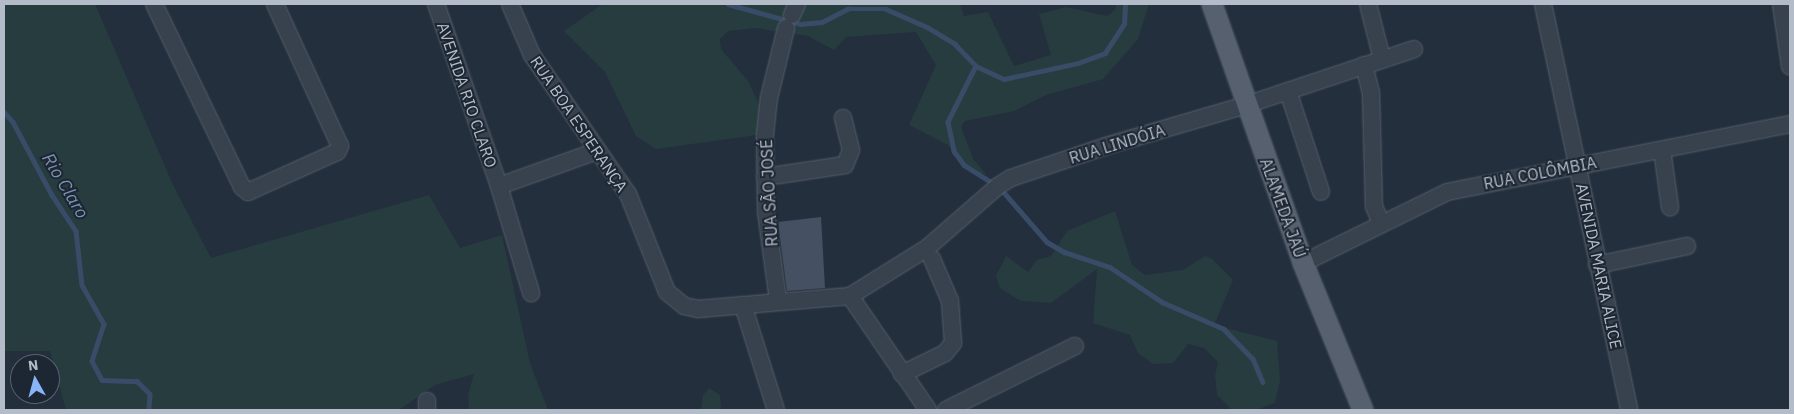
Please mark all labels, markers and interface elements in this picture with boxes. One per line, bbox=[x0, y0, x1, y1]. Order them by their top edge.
street label: AVENIDA RIO CLARO bbox=[433, 20, 501, 170]
street label: RUA BOA ESPERANÇA bbox=[526, 52, 632, 196]
street label: RUA LINDÓIA bbox=[1067, 120, 1167, 168]
street label: RUA SÃO JOSÉ bbox=[757, 139, 781, 247]
water label: Rio Claro bbox=[37, 149, 93, 223]
street label: RUA COLÔMBIA bbox=[1482, 153, 1598, 193]
street label: ALAMEDA JAÚ bbox=[1256, 156, 1310, 260]
street label: AVENIDA MARIA ALICE bbox=[1572, 181, 1626, 351]
north arrow bbox=[10, 354, 60, 404]
text: N bbox=[27, 356, 39, 375]

